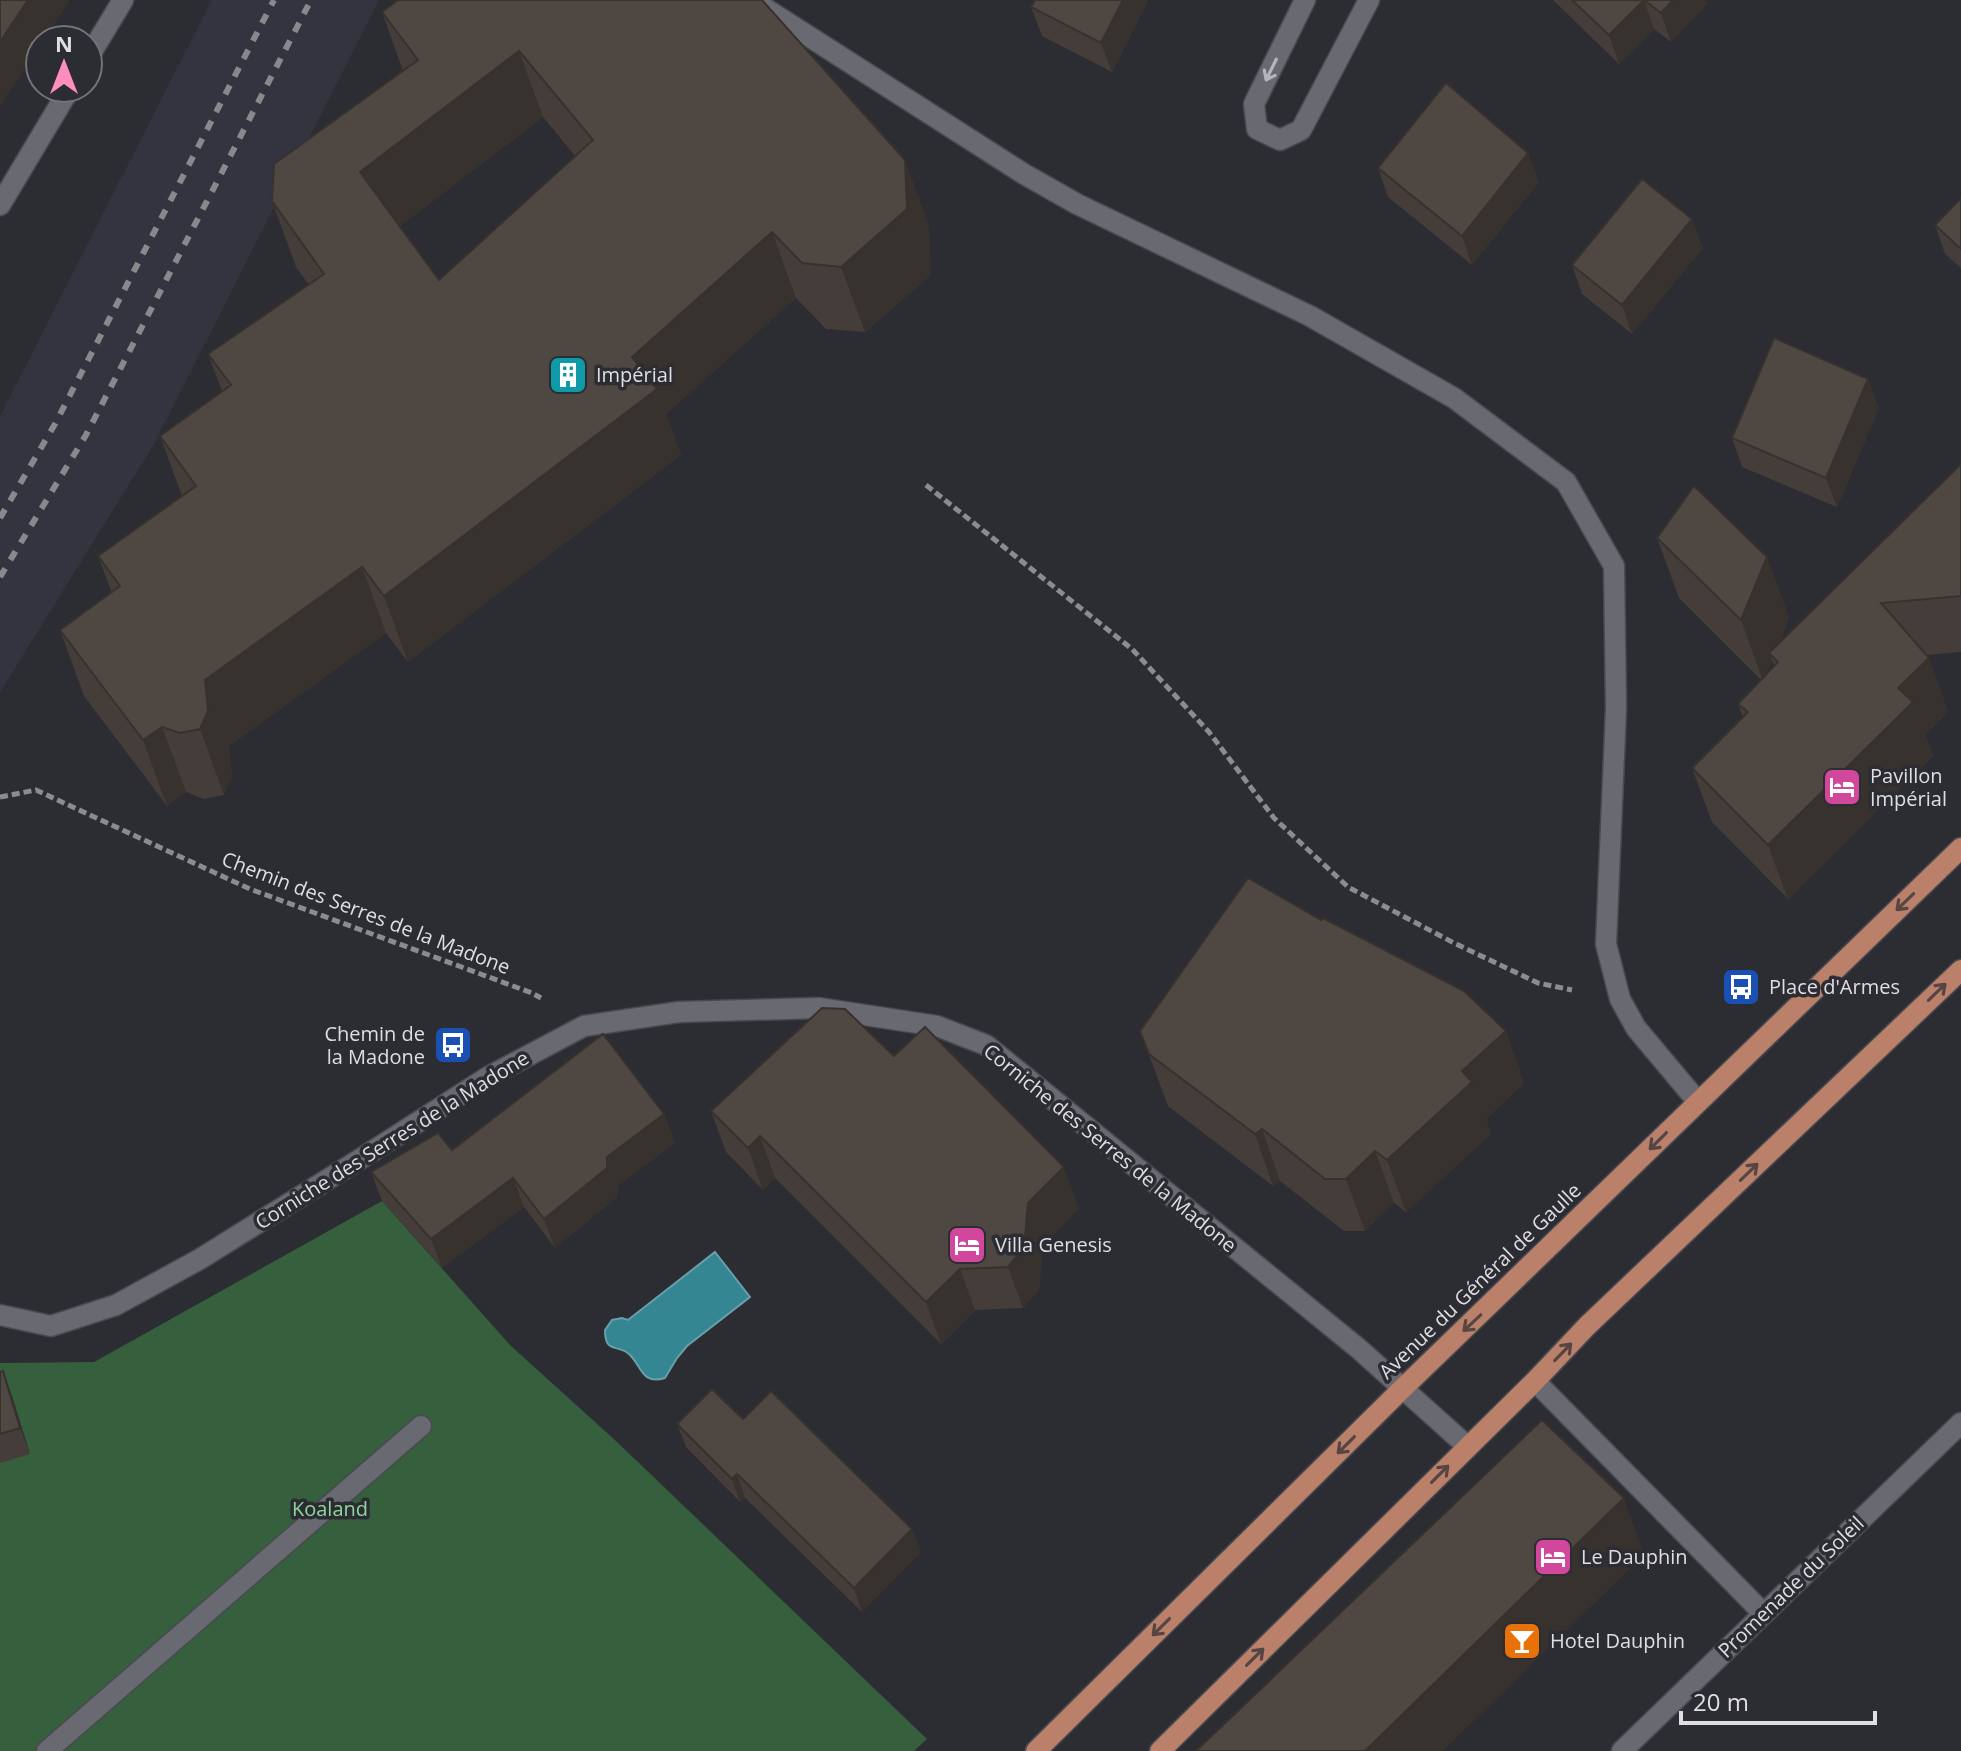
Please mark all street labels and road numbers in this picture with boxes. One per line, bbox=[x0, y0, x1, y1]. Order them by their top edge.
street label: Chemin des Serres de la Madone bbox=[218, 845, 514, 980]
street label: Corniche des Serres de la Madone bbox=[978, 1037, 1242, 1258]
street label: Corniche des Serres de la Madone bbox=[250, 1044, 534, 1235]
street label: Avenue du Général de Gaulle bbox=[1373, 1177, 1587, 1385]
street label: Promenade du Soleil bbox=[1712, 1510, 1869, 1663]

